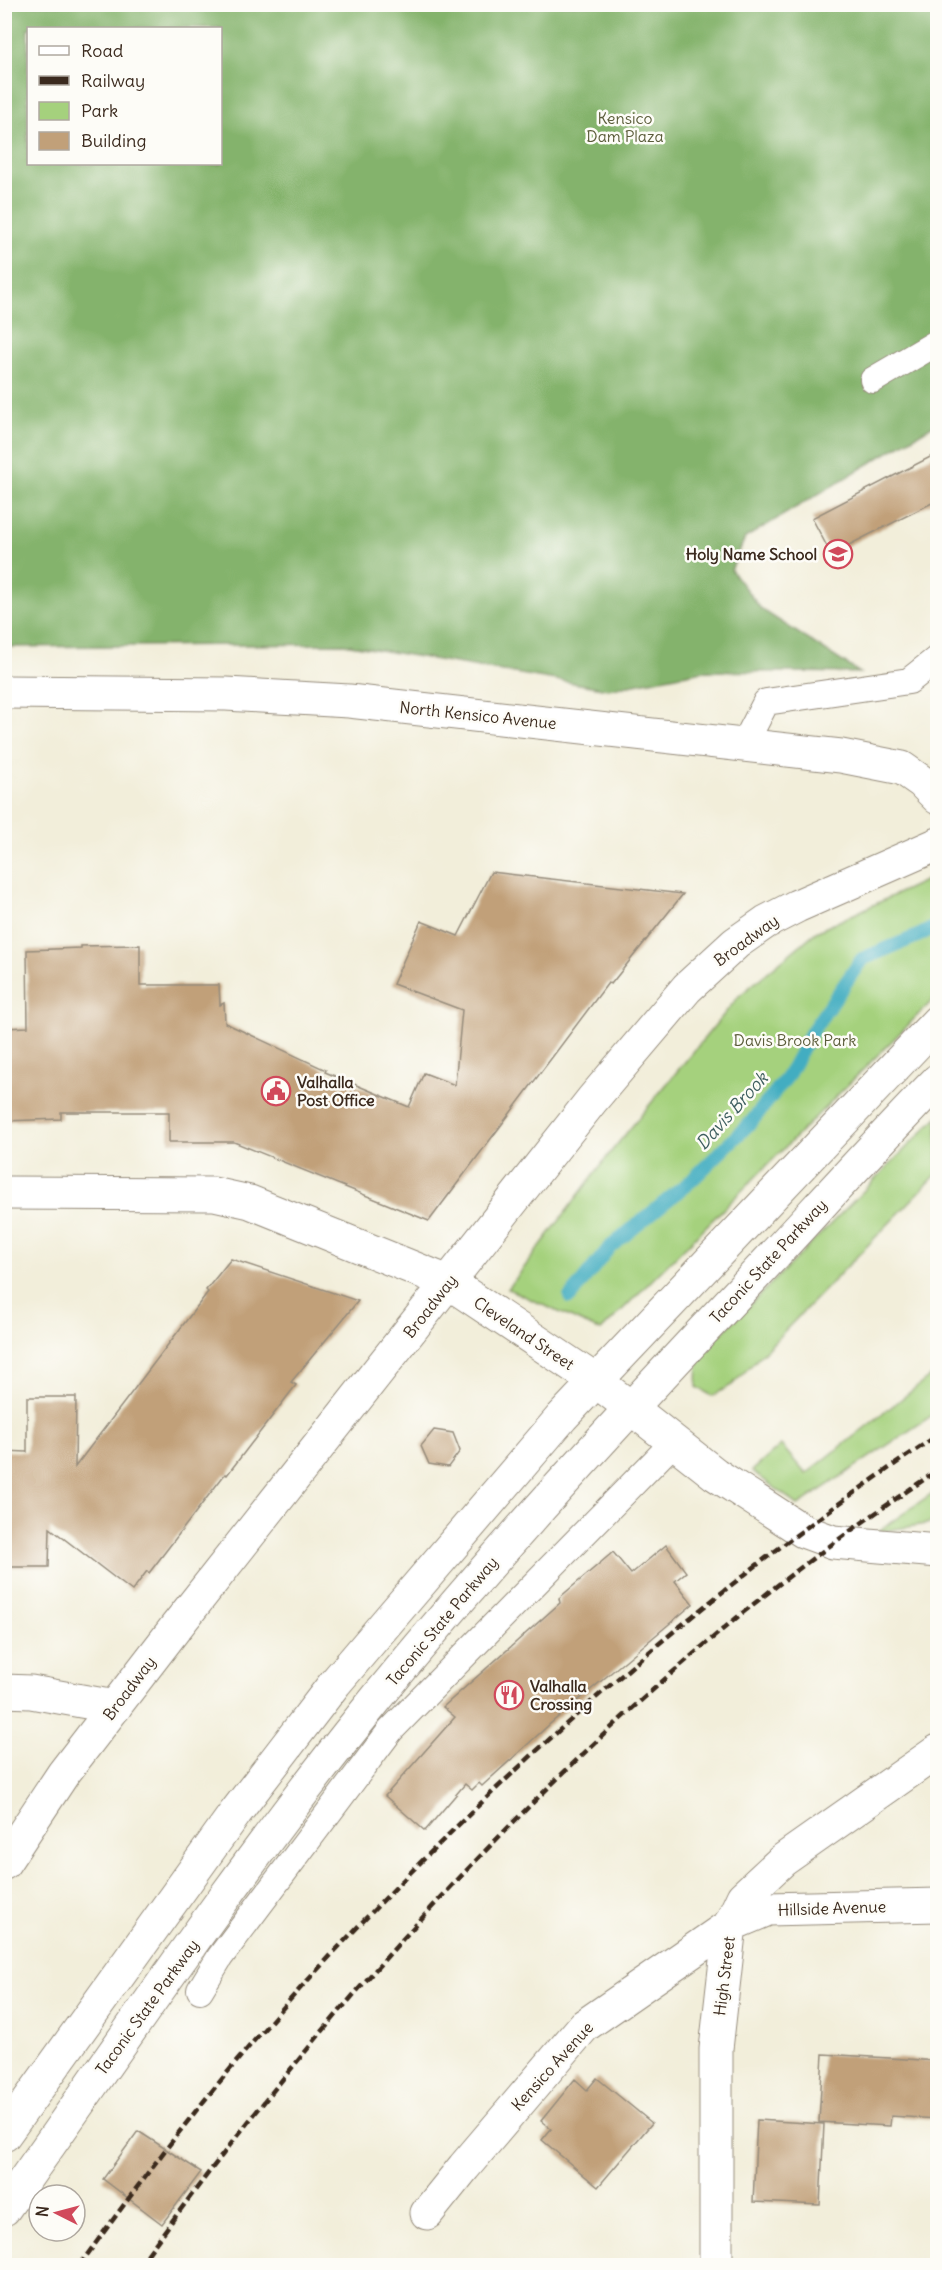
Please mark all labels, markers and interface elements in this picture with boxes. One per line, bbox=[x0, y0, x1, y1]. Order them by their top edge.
legend bbox=[27, 27, 222, 165]
text: Road bbox=[81, 39, 124, 62]
text: Railway bbox=[81, 69, 145, 92]
text: Park bbox=[81, 99, 118, 122]
park label: Kensico Dam Plaza bbox=[586, 108, 664, 146]
text: Building bbox=[81, 129, 146, 152]
school or university icon: Holy Name School bbox=[822, 538, 854, 570]
place label: Holy Name School bbox=[686, 544, 817, 565]
street label: North Kensico Avenue bbox=[399, 697, 557, 733]
street label: Broadway bbox=[710, 910, 782, 970]
park label: Davis Brook Park bbox=[734, 1030, 856, 1050]
water label: Davis Brook bbox=[691, 1066, 774, 1154]
place label: Valhalla Post Office bbox=[297, 1072, 375, 1110]
public building icon: Valhalla Post Office bbox=[260, 1075, 292, 1107]
street label: Taconic State Parkway bbox=[705, 1195, 831, 1327]
street label: Broadway bbox=[399, 1270, 461, 1342]
street label: Cleveland Street bbox=[470, 1292, 579, 1374]
street label: Taconic State Parkway bbox=[382, 1552, 502, 1690]
street label: Broadway bbox=[98, 1652, 160, 1724]
place label: Valhalla Crossing bbox=[530, 1676, 592, 1715]
restaurant icon: Valhalla Crossing bbox=[493, 1679, 525, 1711]
street label: Hillside Avenue bbox=[777, 1896, 887, 1920]
street label: Taconic State Parkway bbox=[91, 1935, 203, 2079]
street label: High Street bbox=[709, 1935, 739, 2017]
street label: Kensico Avenue bbox=[507, 2017, 597, 2115]
north arrow bbox=[27, 2183, 87, 2243]
text: N bbox=[32, 2205, 53, 2218]

